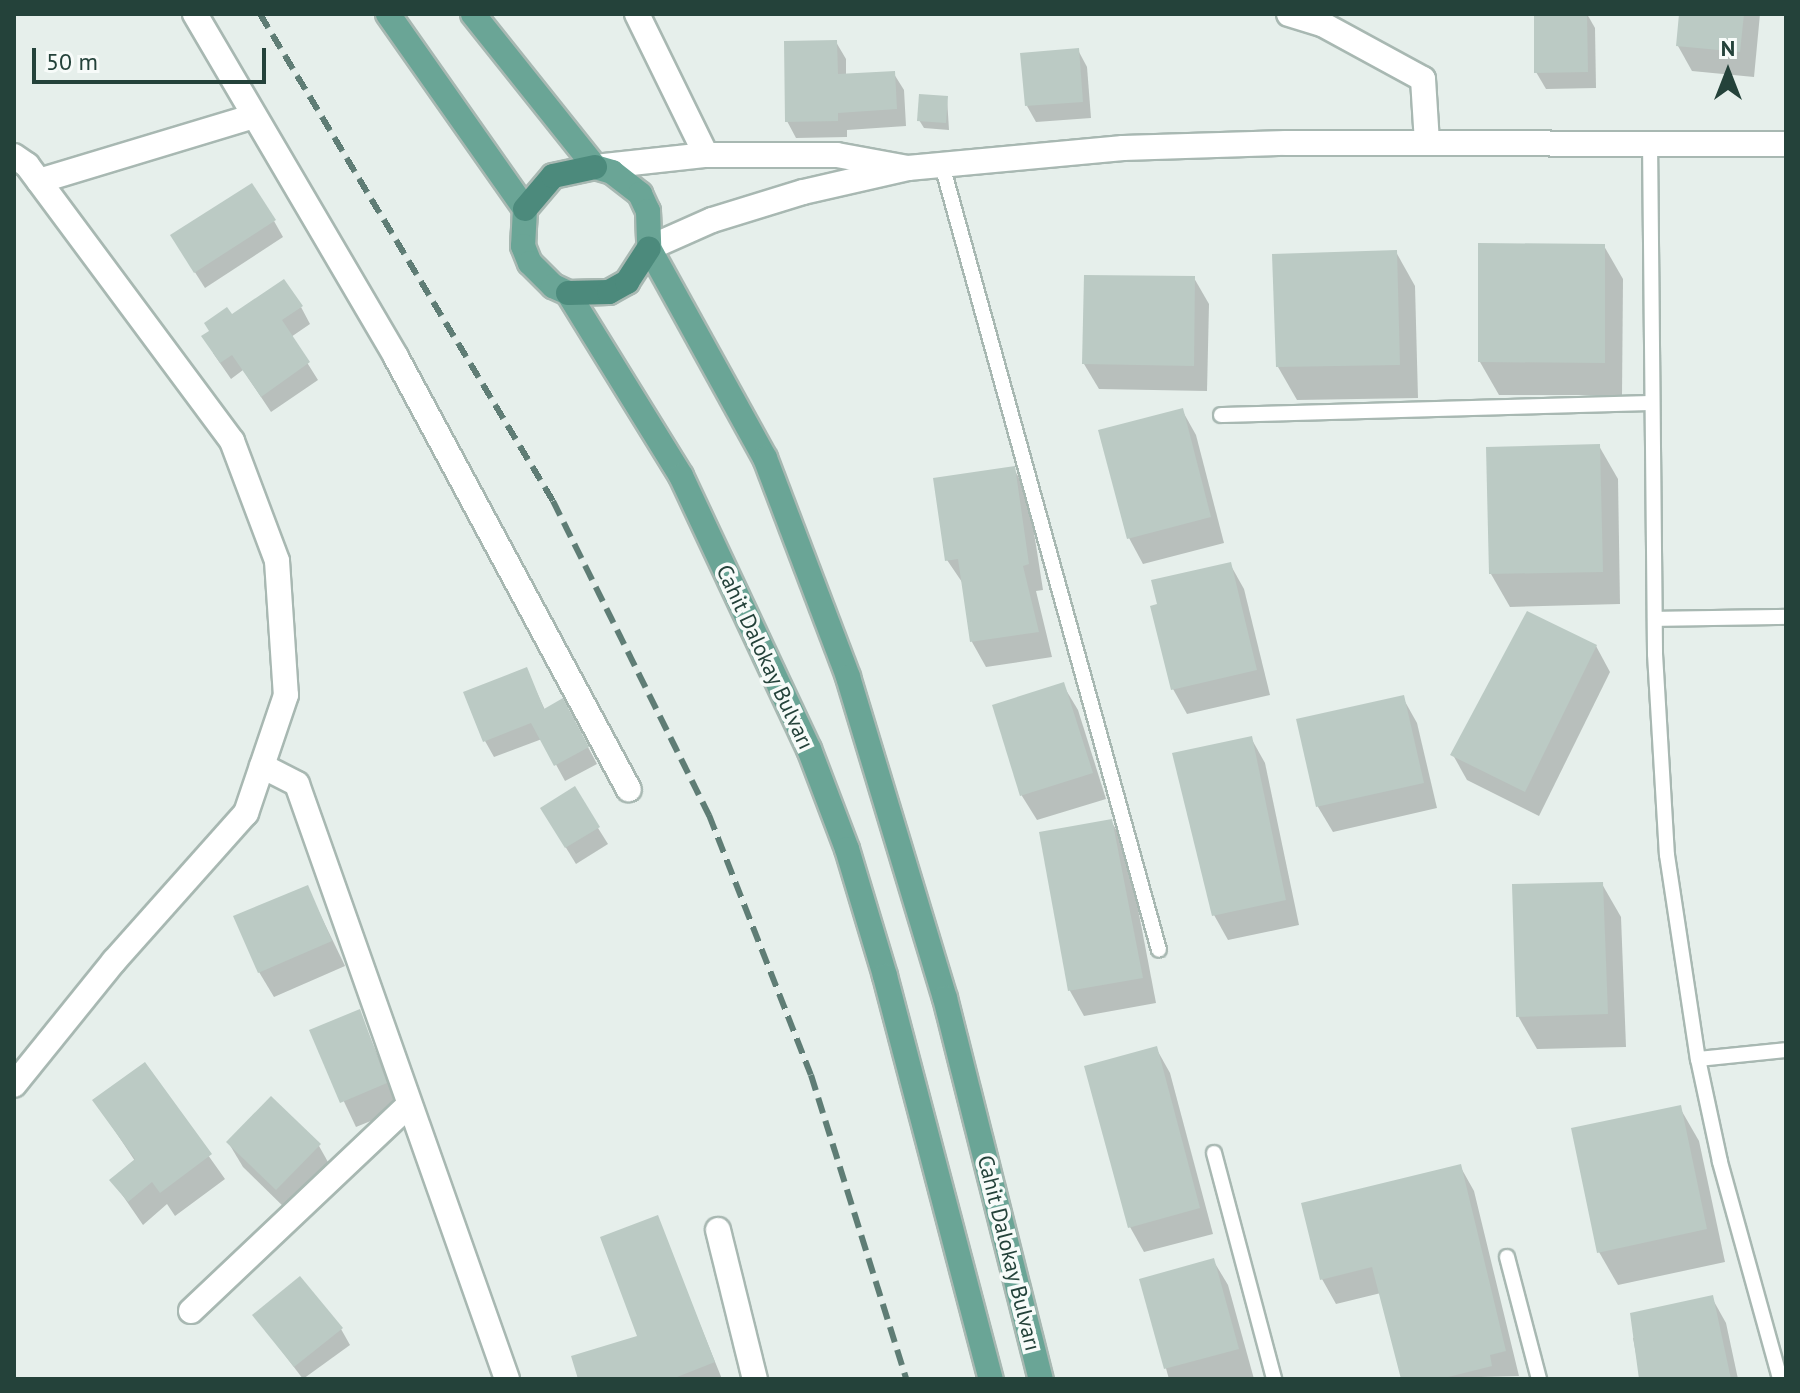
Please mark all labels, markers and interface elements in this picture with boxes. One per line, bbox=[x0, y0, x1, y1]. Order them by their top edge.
scale bar bbox=[36, 32, 270, 82]
north arrow bbox=[1688, 32, 1768, 112]
text: N bbox=[1721, 34, 1735, 62]
text: 50 m bbox=[46, 46, 98, 77]
street label: Cahit Dalokay Bulvarı bbox=[710, 560, 820, 754]
street label: Cahit Dalokay Bulvarı bbox=[972, 1152, 1046, 1354]

